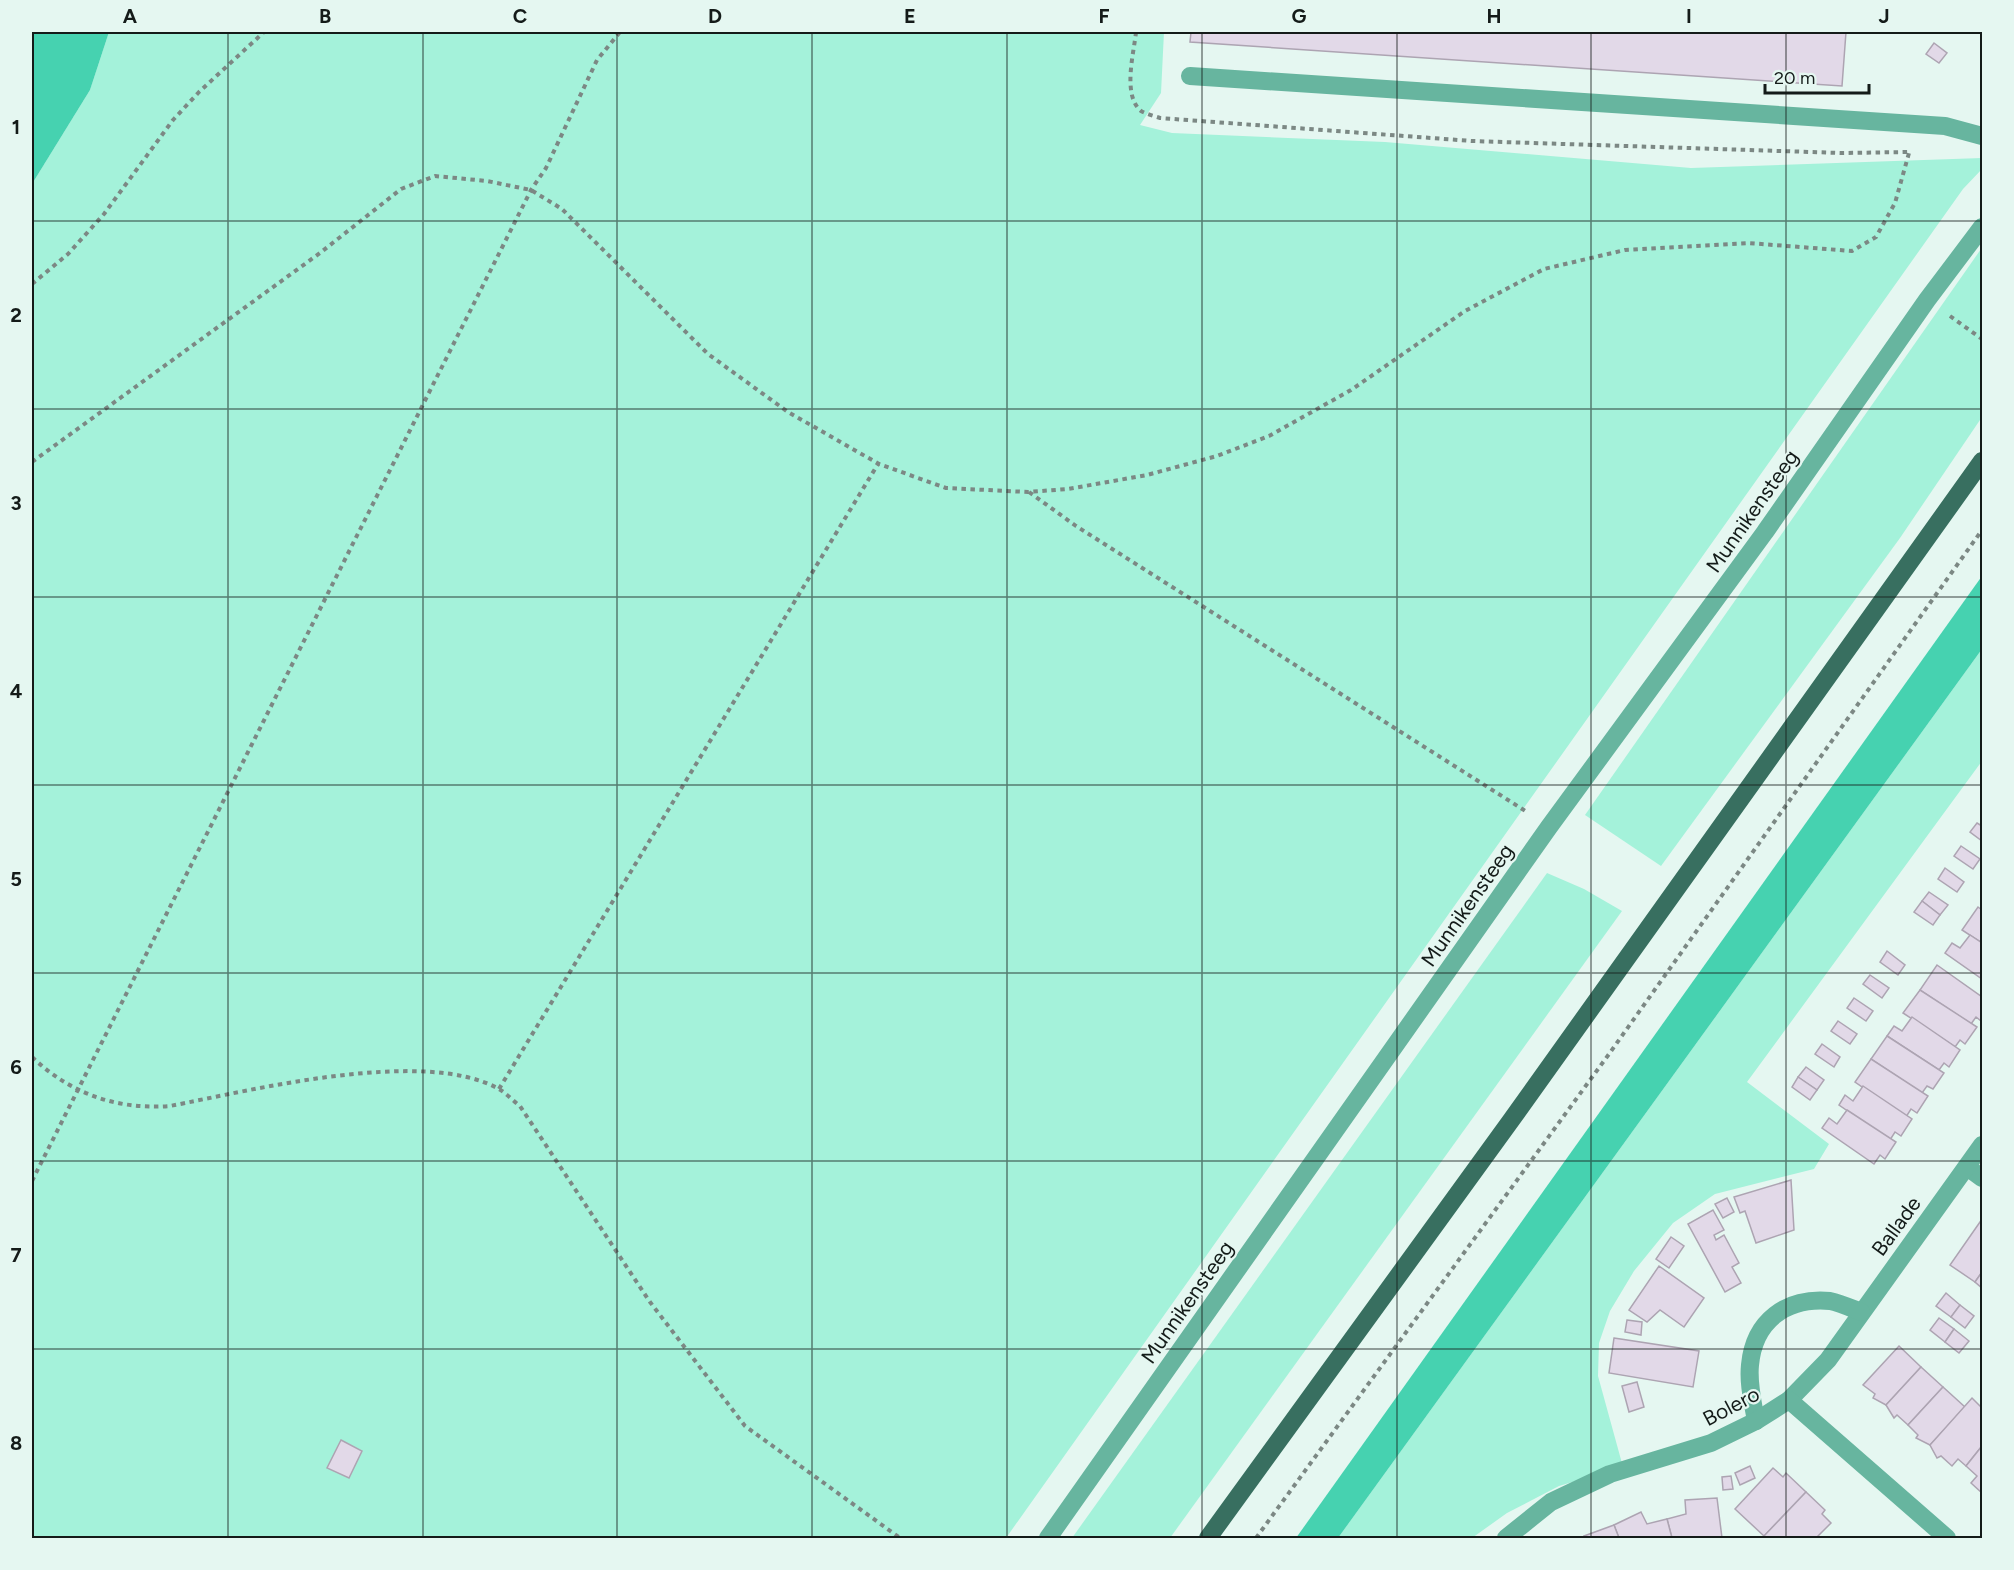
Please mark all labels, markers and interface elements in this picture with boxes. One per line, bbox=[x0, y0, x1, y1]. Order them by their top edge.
text: A bbox=[123, 4, 138, 28]
text: B bbox=[319, 4, 331, 28]
text: C bbox=[513, 4, 527, 28]
text: D bbox=[708, 4, 722, 28]
text: E bbox=[904, 4, 916, 28]
text: F bbox=[1098, 4, 1110, 28]
text: G bbox=[1292, 4, 1307, 28]
text: H bbox=[1487, 4, 1502, 28]
text: I bbox=[1686, 4, 1692, 28]
text: J bbox=[1878, 4, 1890, 28]
scale bar bbox=[1765, 57, 1868, 95]
text: 20 m bbox=[1774, 67, 1815, 89]
text: 1 bbox=[12, 115, 20, 139]
text: 2 bbox=[10, 303, 22, 327]
street label: Munnikensteeg bbox=[1700, 445, 1804, 577]
text: 3 bbox=[10, 491, 22, 515]
text: 4 bbox=[10, 679, 23, 703]
street label: Munnikensteeg bbox=[1415, 839, 1519, 971]
text: 5 bbox=[10, 867, 22, 891]
text: 6 bbox=[10, 1055, 22, 1079]
street label: Ballade bbox=[1866, 1191, 1926, 1261]
street label: Munnikensteeg bbox=[1135, 1236, 1239, 1368]
text: 7 bbox=[10, 1243, 22, 1267]
street label: Bolero bbox=[1698, 1381, 1764, 1431]
text: 8 bbox=[10, 1431, 22, 1455]

